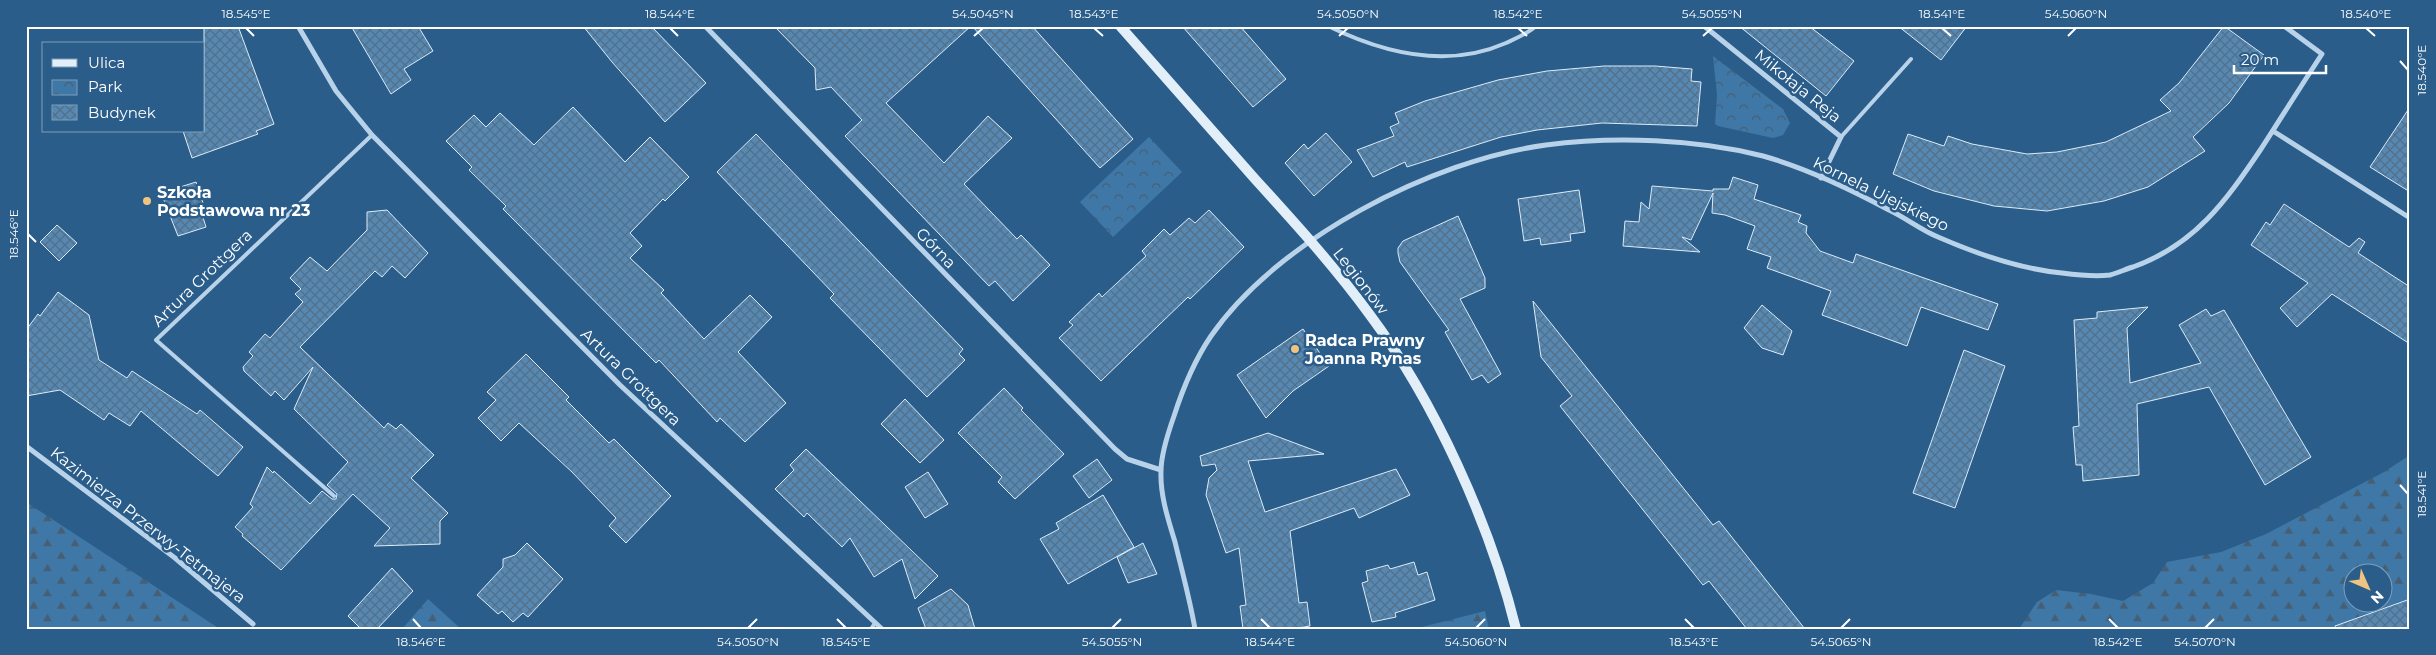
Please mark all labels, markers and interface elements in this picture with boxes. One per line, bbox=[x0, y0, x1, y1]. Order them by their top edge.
text: 18.545°E bbox=[221, 6, 271, 21]
text: 18.544°E bbox=[645, 6, 695, 21]
text: 54.5045°N bbox=[952, 6, 1014, 21]
text: 18.543°E bbox=[1070, 6, 1118, 21]
text: 54.5050°N bbox=[1317, 6, 1379, 21]
text: 18.542°E bbox=[1493, 6, 1543, 21]
text: 54.5055°N bbox=[1682, 6, 1742, 21]
text: 18.541°E bbox=[1919, 6, 1965, 21]
text: 54.5060°N bbox=[2045, 6, 2107, 21]
text: 18.540°E bbox=[2341, 6, 2391, 21]
legend bbox=[42, 42, 205, 132]
scale bar bbox=[2234, 42, 2326, 74]
street label: Mikołaja Reja bbox=[1751, 45, 1845, 127]
text: 18.540°E bbox=[2414, 45, 2429, 95]
text: 20 m bbox=[2241, 50, 2279, 69]
text: Ulica bbox=[88, 53, 125, 72]
text: Park bbox=[88, 77, 122, 96]
text: Budynek bbox=[88, 103, 156, 122]
street label: Kornela Ujejskiego bbox=[1810, 153, 1952, 235]
place label: Szkoła Podstawowa nr 23 bbox=[157, 183, 310, 220]
marker: Szkoła Podstawowa nr 23 bbox=[141, 195, 153, 207]
text: 18.546°E bbox=[6, 209, 21, 259]
street label: Górna bbox=[912, 224, 960, 272]
street label: Artura Grottgera bbox=[148, 225, 256, 331]
street label: Legionów bbox=[1329, 244, 1393, 318]
street label: Artura Grottgera bbox=[577, 324, 685, 430]
place label: Radca Prawny Joanna Rynas bbox=[1304, 331, 1425, 368]
marker: Radca Prawny Joanna Rynas bbox=[1289, 343, 1301, 355]
street label: Kazimierza Przerwy-Tetmajera bbox=[47, 443, 249, 607]
text: 18.541°E bbox=[2414, 471, 2429, 517]
north arrow bbox=[2344, 562, 2394, 612]
text: N bbox=[2367, 587, 2388, 608]
text: 18.546°E bbox=[396, 634, 446, 649]
text: 54.5050°N bbox=[717, 634, 779, 649]
text: 18.545°E bbox=[821, 634, 871, 649]
text: 54.5055°N bbox=[1082, 634, 1142, 649]
text: 18.544°E bbox=[1245, 634, 1295, 649]
text: 54.5060°N bbox=[1445, 634, 1507, 649]
text: 18.543°E bbox=[1670, 634, 1718, 649]
text: 54.5065°N bbox=[1811, 634, 1871, 649]
text: 18.542°E bbox=[2093, 634, 2143, 649]
text: 54.5070°N bbox=[2174, 634, 2236, 649]

